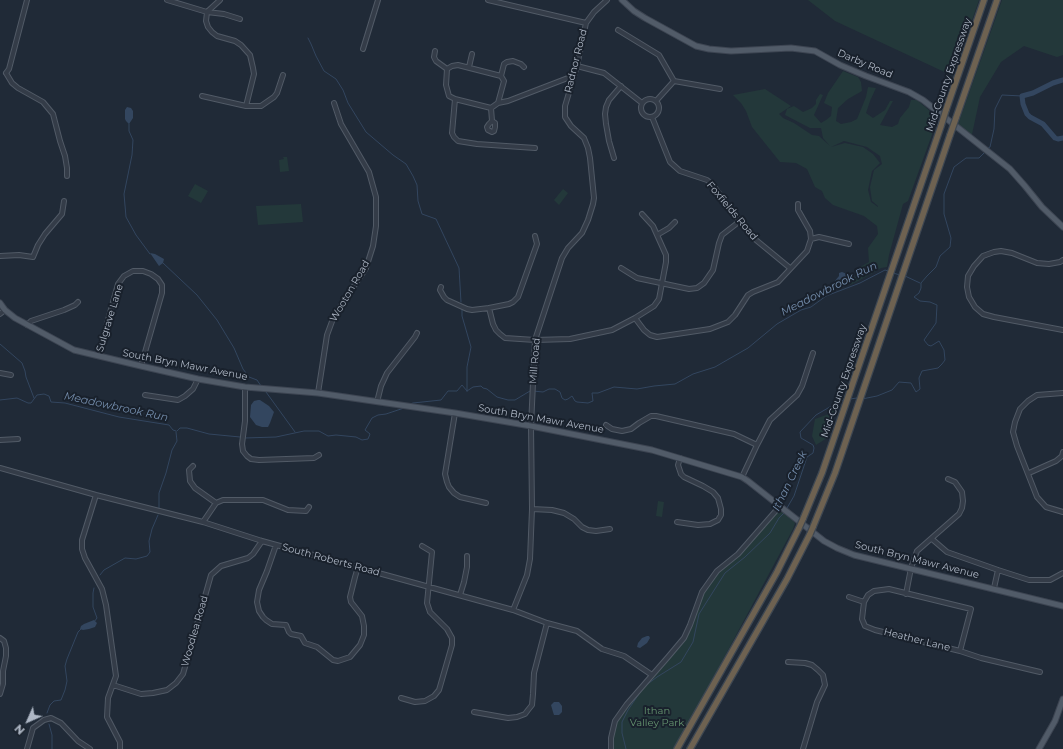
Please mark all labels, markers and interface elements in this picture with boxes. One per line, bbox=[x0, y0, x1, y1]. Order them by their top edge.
street label: Mid-County Expressway bbox=[924, 17, 974, 133]
street label: Radnor Road bbox=[562, 28, 590, 94]
street label: Darby Road bbox=[836, 47, 894, 81]
street label: Foxfields Road bbox=[704, 179, 760, 243]
street label: Wooton Road bbox=[328, 258, 372, 324]
water label: Meadowbrook Run bbox=[779, 259, 879, 319]
street label: Sulgrave Lane bbox=[94, 283, 126, 353]
street label: Mid-County Expressway bbox=[819, 323, 869, 439]
street label: Mill Road bbox=[527, 337, 543, 385]
street label: South Bryn Mawr Avenue bbox=[121, 347, 249, 383]
water label: Meadowbrook Run bbox=[63, 390, 169, 424]
street label: South Bryn Mawr Avenue bbox=[477, 402, 605, 436]
water label: Ithan Creek bbox=[770, 449, 810, 513]
street label: South Bryn Mawr Avenue bbox=[854, 539, 980, 581]
street label: South Roberts Road bbox=[281, 541, 381, 579]
street label: Woodlea Road bbox=[179, 594, 211, 668]
street label: Heather Lane bbox=[883, 626, 951, 654]
north arrow bbox=[8, 701, 48, 741]
park label: Ithan Valley Park bbox=[630, 705, 684, 728]
text: N bbox=[11, 721, 28, 738]

